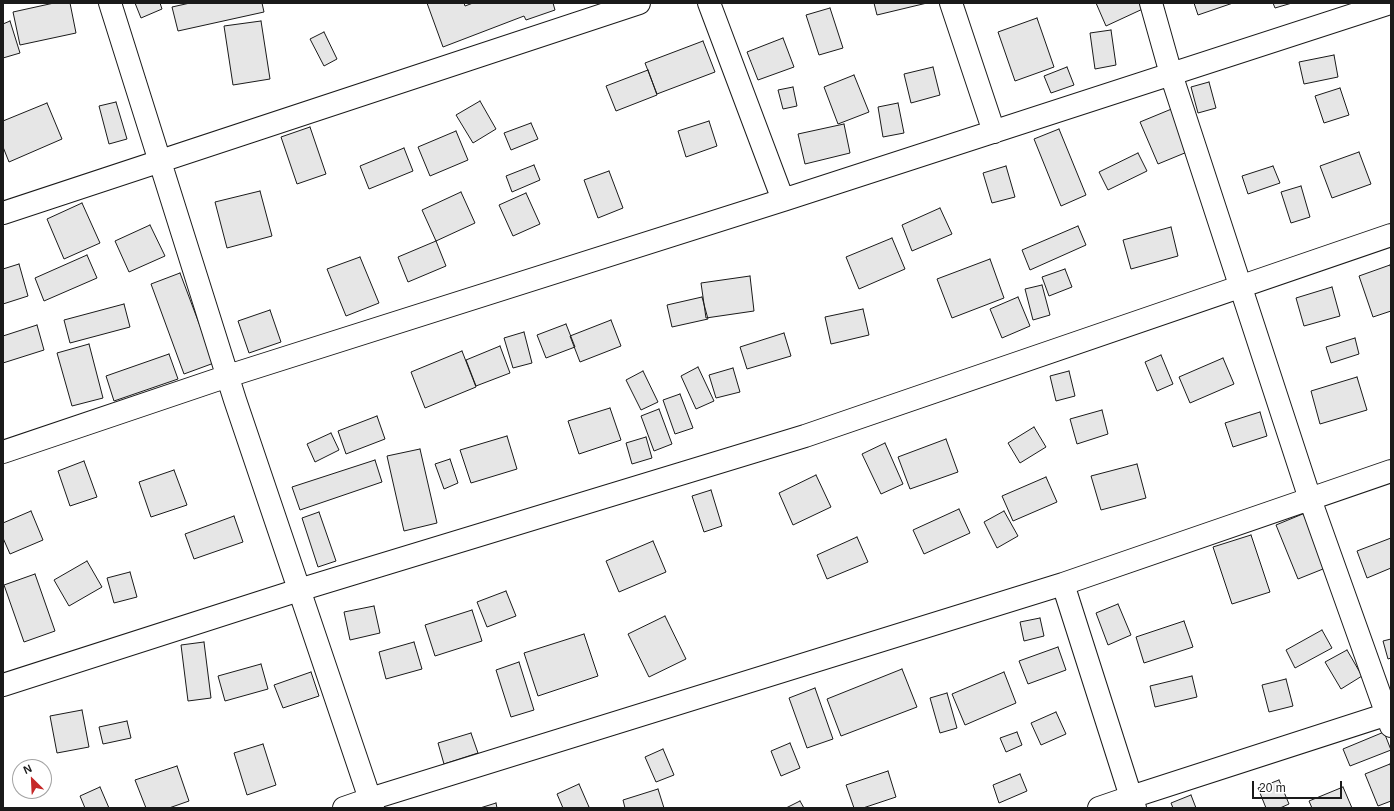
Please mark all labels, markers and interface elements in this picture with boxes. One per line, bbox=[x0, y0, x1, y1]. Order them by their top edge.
north arrow bbox=[12, 759, 52, 799]
text: N bbox=[21, 762, 34, 776]
scale bar bbox=[1254, 773, 1344, 799]
text: 20 m bbox=[1259, 781, 1286, 795]

